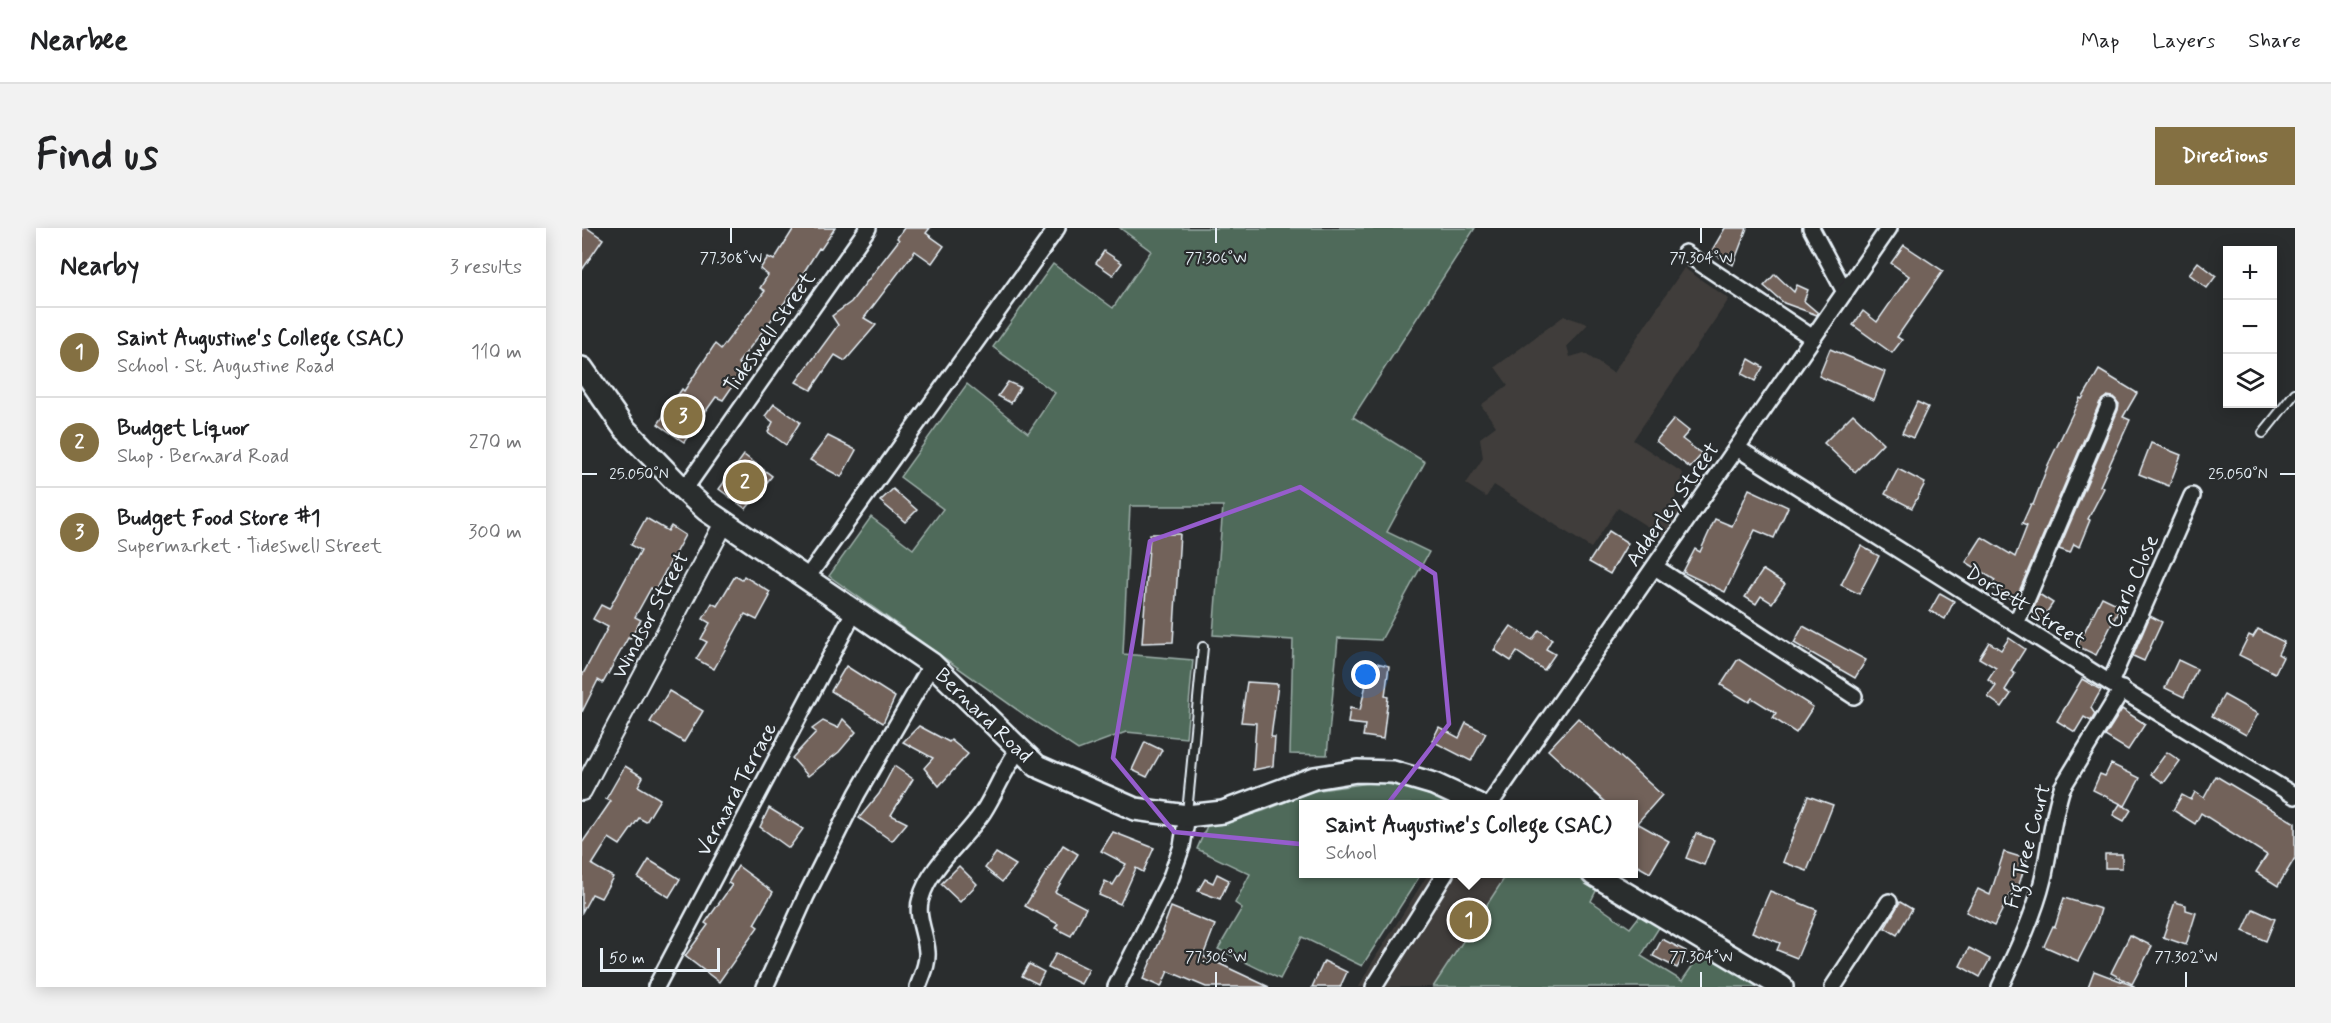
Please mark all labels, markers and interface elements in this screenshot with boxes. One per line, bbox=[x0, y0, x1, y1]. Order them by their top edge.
text: Nearbee bbox=[30, 23, 128, 60]
text: Map bbox=[2081, 27, 2119, 55]
text: Layers bbox=[2152, 27, 2215, 55]
text: Share bbox=[2248, 27, 2301, 55]
button: Directions bbox=[2155, 127, 2295, 185]
text: Find us bbox=[36, 129, 158, 184]
map controls bbox=[2223, 246, 2277, 408]
button: + bbox=[2223, 246, 2277, 300]
text: 77.308°W bbox=[700, 249, 762, 269]
text: 77.306°W bbox=[1185, 249, 1247, 269]
text: 77.304°W bbox=[1669, 249, 1733, 269]
text: Nearby bbox=[60, 250, 139, 284]
text: 3 results bbox=[450, 254, 522, 281]
street label: Tideswell Street bbox=[718, 266, 822, 399]
button: − bbox=[2223, 300, 2277, 354]
text: Saint Augustine's College (SAC) bbox=[117, 325, 403, 353]
text: 1 bbox=[75, 339, 84, 366]
text: 110 m bbox=[471, 339, 522, 366]
text: School · St. Augustine Road bbox=[117, 353, 335, 380]
button: layers bbox=[2223, 354, 2277, 408]
pin: 3 bbox=[664, 394, 702, 438]
text: Budget Liquor bbox=[117, 415, 250, 443]
text: 2 bbox=[75, 429, 84, 456]
text: 270 m bbox=[469, 429, 522, 456]
street label: Adderley Street bbox=[1620, 437, 1726, 572]
text: Shop · Bernard Road bbox=[117, 443, 289, 470]
pin: 2 bbox=[726, 460, 764, 504]
text: 25.050°N bbox=[609, 465, 669, 485]
text: 25.050°N bbox=[2208, 465, 2268, 485]
text: Budget Food Store #1 bbox=[117, 505, 321, 533]
text: 3 bbox=[75, 519, 84, 546]
text: 300 m bbox=[468, 519, 522, 546]
street label: Carlo Close bbox=[2100, 530, 2166, 633]
text: Supermarket · Tideswell Street bbox=[117, 533, 382, 560]
street label: Windsor Street bbox=[606, 547, 696, 684]
street label: Dorsett Street bbox=[1960, 559, 2092, 655]
your location bbox=[1351, 660, 1380, 689]
street label: Bernard Road bbox=[928, 662, 1038, 769]
street label: Vernard Terrace bbox=[690, 718, 784, 861]
street label: Fig Tree Court bbox=[1998, 781, 2060, 912]
popup bbox=[1299, 800, 1638, 878]
text: Saint Augustine's College (SAC) bbox=[1325, 812, 1612, 840]
text: School bbox=[1325, 840, 1377, 867]
pin: 1 bbox=[1450, 898, 1488, 942]
scale bar bbox=[600, 945, 720, 972]
text: 50 m bbox=[609, 948, 645, 969]
text: 77.306°W bbox=[1185, 948, 1247, 968]
text: 77.304°W bbox=[1669, 948, 1733, 968]
text: 77.302°W bbox=[2154, 948, 2218, 968]

